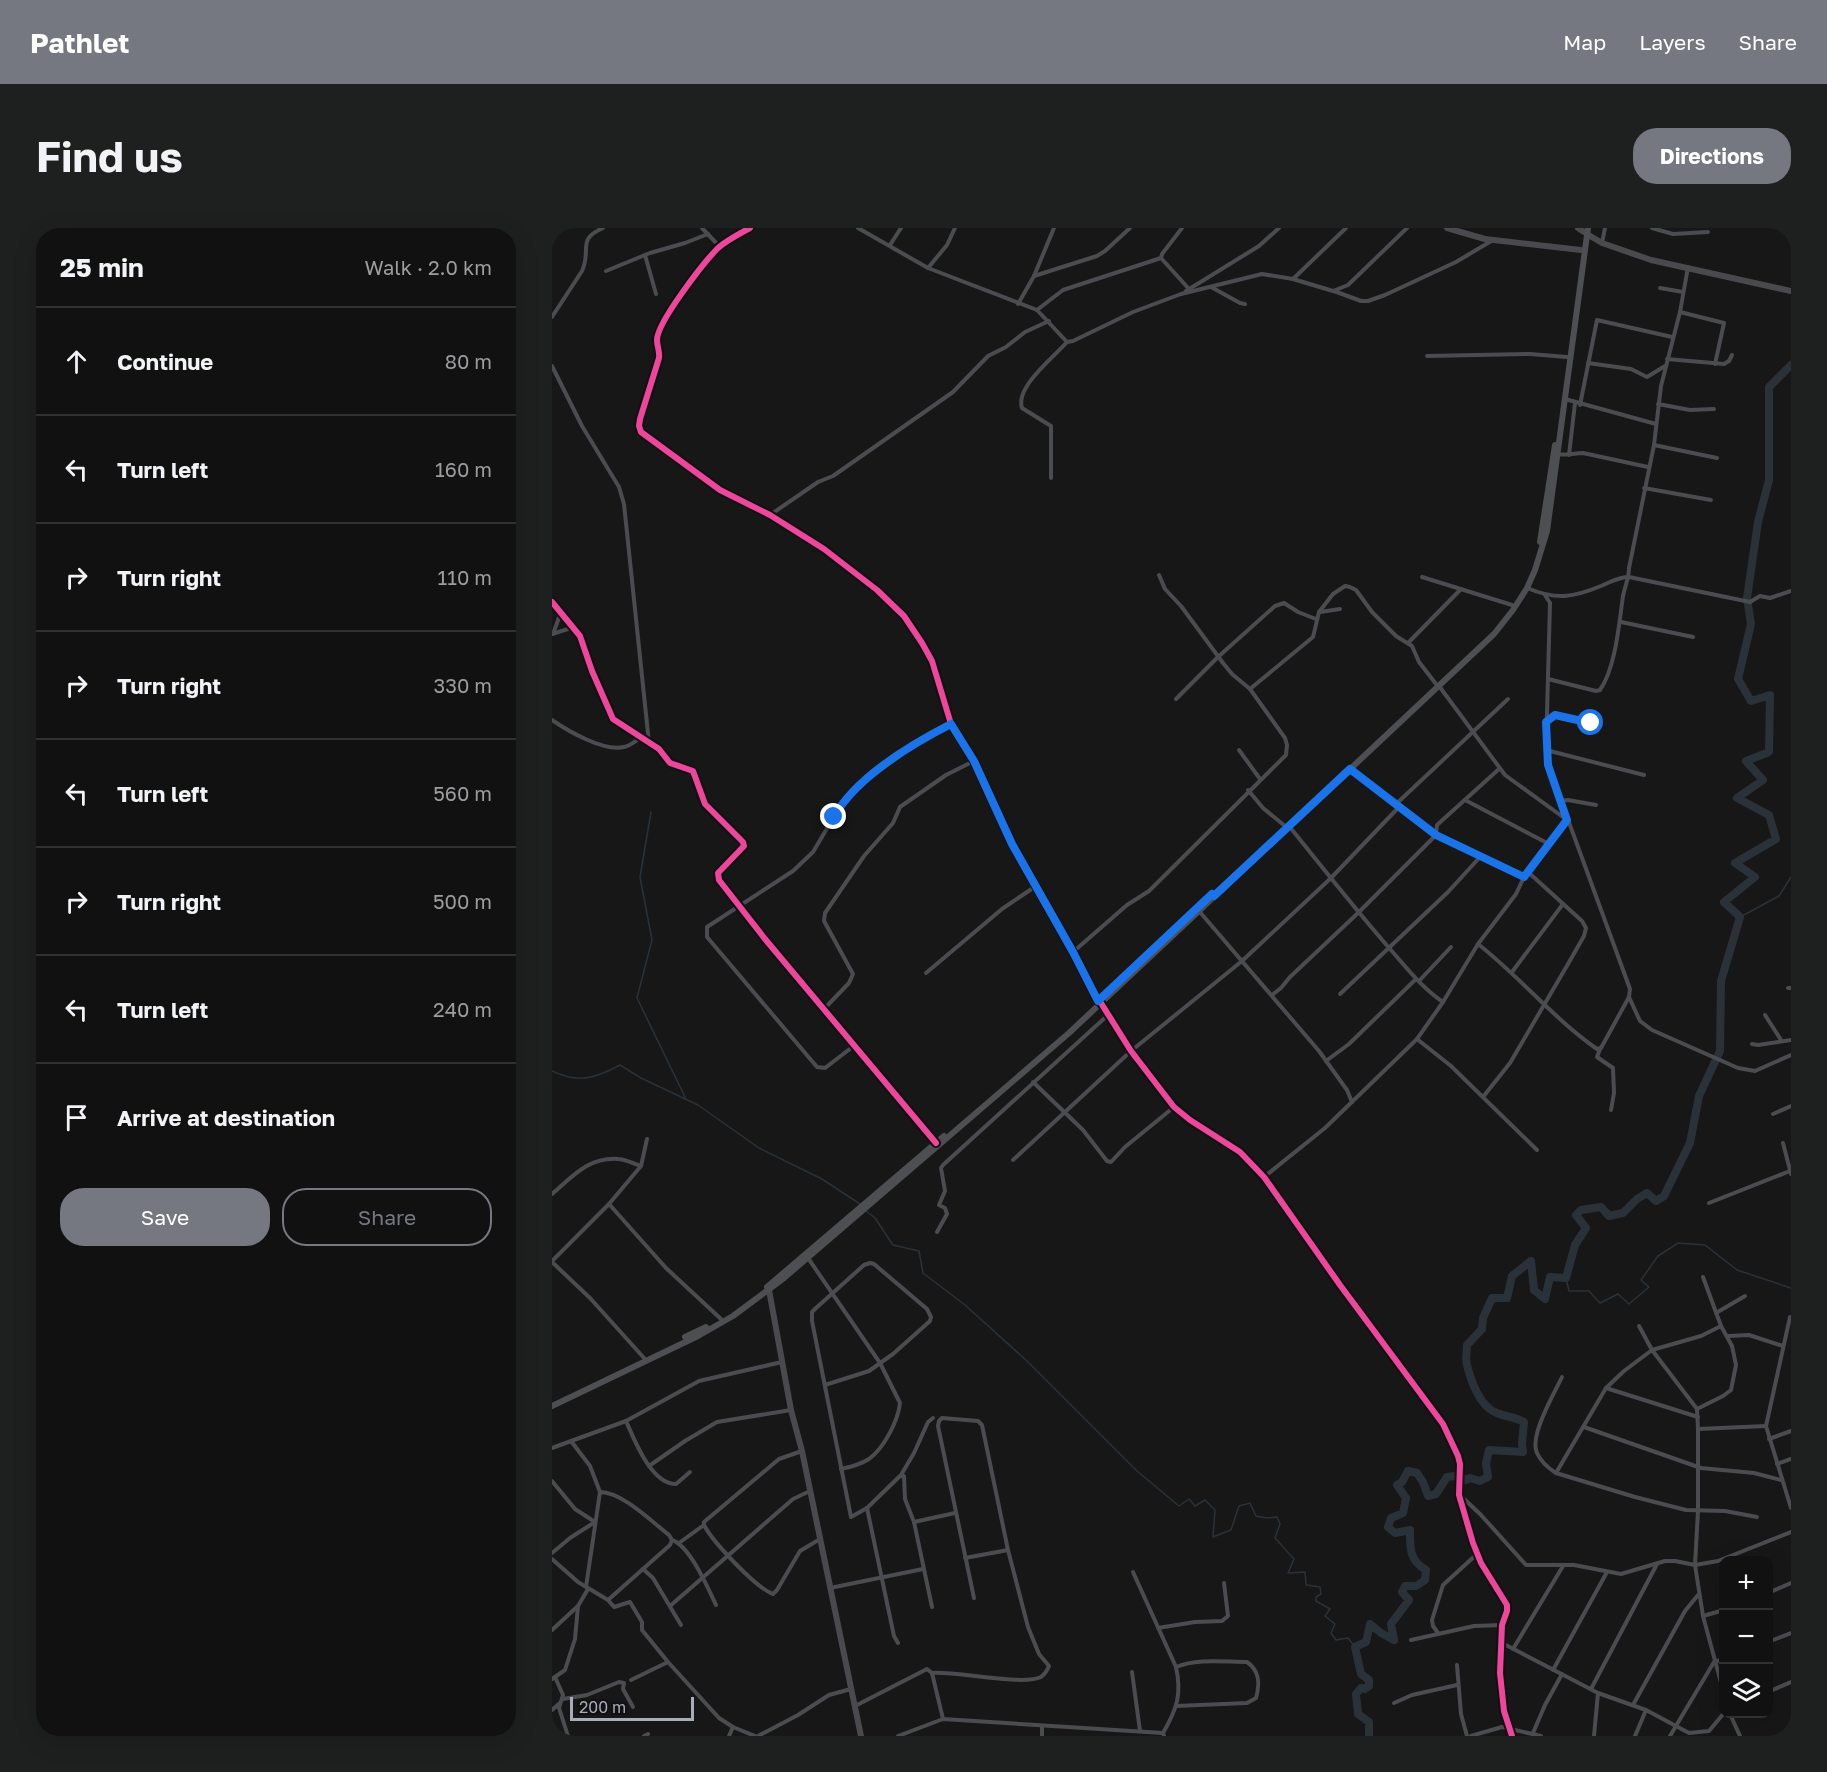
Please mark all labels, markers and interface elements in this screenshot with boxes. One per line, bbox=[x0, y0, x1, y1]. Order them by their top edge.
text: Pathlet bbox=[30, 26, 130, 59]
text: Map bbox=[1563, 29, 1606, 55]
text: Layers bbox=[1639, 29, 1706, 55]
text: Share bbox=[1739, 29, 1797, 55]
button: Directions bbox=[1633, 128, 1791, 184]
text: Find us bbox=[36, 131, 183, 181]
text: 25 min bbox=[60, 252, 144, 283]
text: Walk · 2.0 km bbox=[365, 255, 492, 279]
icon: ahead bbox=[60, 345, 93, 378]
text: Continue bbox=[117, 348, 213, 375]
text: 80 m bbox=[445, 349, 492, 373]
icon: left bbox=[60, 453, 93, 486]
text: Turn left bbox=[117, 456, 208, 483]
text: 160 m bbox=[435, 457, 492, 481]
icon: right bbox=[60, 561, 93, 594]
text: Turn right bbox=[117, 564, 221, 591]
text: 110 m bbox=[438, 565, 492, 589]
icon: right bbox=[60, 669, 93, 702]
text: Turn right bbox=[117, 672, 221, 699]
text: 330 m bbox=[434, 673, 492, 697]
route start bbox=[1577, 709, 1603, 735]
icon: left bbox=[60, 777, 93, 810]
text: Turn left bbox=[117, 780, 208, 807]
text: 560 m bbox=[433, 781, 492, 805]
route end bbox=[820, 803, 846, 829]
icon: right bbox=[60, 885, 93, 918]
text: Turn right bbox=[117, 888, 221, 915]
text: 500 m bbox=[433, 889, 492, 913]
icon: left bbox=[60, 993, 93, 1026]
text: Turn left bbox=[117, 996, 208, 1023]
text: 240 m bbox=[433, 997, 492, 1021]
icon: arrive bbox=[60, 1101, 93, 1134]
text: Arrive at destination bbox=[117, 1104, 335, 1131]
button: Save bbox=[60, 1188, 270, 1246]
button: Share bbox=[282, 1188, 492, 1246]
map controls bbox=[1719, 1556, 1773, 1718]
button: + bbox=[1719, 1556, 1773, 1610]
button: − bbox=[1719, 1610, 1773, 1664]
button: layers bbox=[1719, 1664, 1773, 1718]
scale bar bbox=[570, 1694, 694, 1722]
text: 200 m bbox=[579, 1697, 626, 1717]

